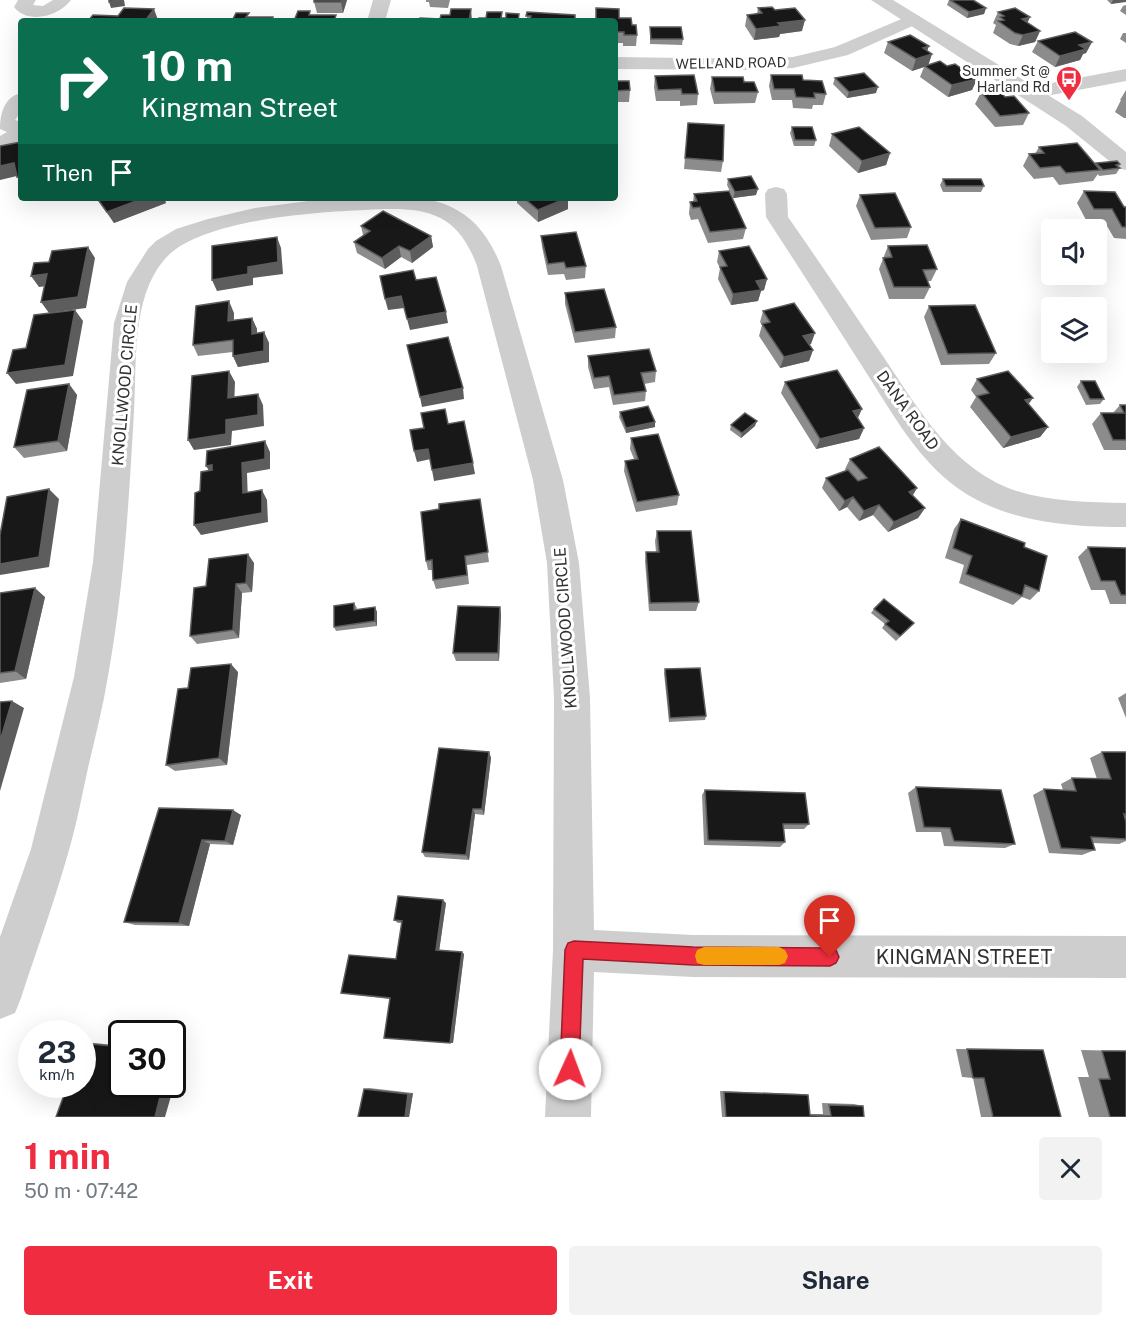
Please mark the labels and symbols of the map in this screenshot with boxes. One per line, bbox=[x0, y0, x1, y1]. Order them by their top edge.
street label: WELLAND ROAD bbox=[675, 54, 787, 72]
place label: Summer St @ Harland Rd bbox=[962, 63, 1050, 95]
bus stop icon: Summer St @ Harland Rd bbox=[1054, 64, 1084, 102]
street label: KNOLLWOOD CIRCLE bbox=[108, 304, 141, 467]
street label: DANA ROAD bbox=[872, 367, 943, 454]
street label: KNOLLWOOD CIRCLE bbox=[550, 547, 581, 709]
pin bbox=[804, 895, 855, 957]
street label: KINGMAN STREET bbox=[876, 945, 1052, 969]
speed limit sign: 30 bbox=[108, 1020, 186, 1098]
position arrow bbox=[538, 1037, 602, 1101]

